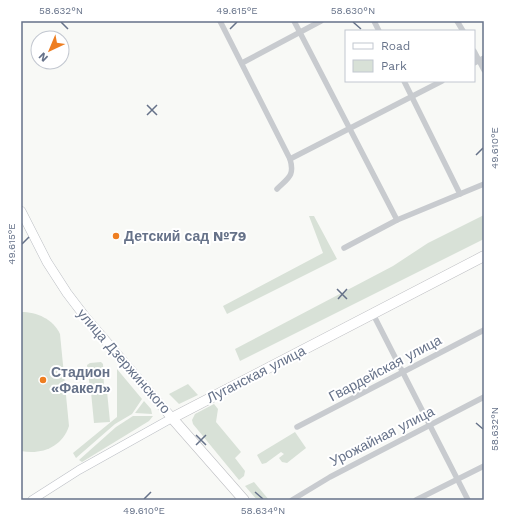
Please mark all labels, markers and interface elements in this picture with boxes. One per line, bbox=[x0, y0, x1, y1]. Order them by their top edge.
text: 58.632°N bbox=[39, 5, 83, 16]
text: 49.615°E bbox=[216, 5, 258, 16]
text: 58.630°N bbox=[331, 5, 375, 16]
north arrow bbox=[30, 30, 70, 70]
legend bbox=[345, 30, 475, 82]
text: Road bbox=[381, 39, 410, 53]
text: N bbox=[36, 49, 51, 64]
text: Park bbox=[381, 59, 407, 73]
text: 49.610°E bbox=[489, 127, 500, 169]
text: 49.615°E bbox=[6, 223, 17, 265]
place label: Детский сад №79 bbox=[124, 228, 247, 244]
marker: Детский сад №79 bbox=[111, 231, 121, 241]
street label: улица Дзержинского bbox=[74, 305, 174, 417]
street label: Гвардейская улица bbox=[326, 331, 444, 404]
street label: Луганская улица bbox=[204, 342, 308, 406]
place label: Стадион «Факел» bbox=[51, 364, 111, 396]
marker: Стадион «Факел» bbox=[38, 375, 48, 385]
street label: Урожайная улица bbox=[327, 403, 437, 469]
text: 58.632°N bbox=[489, 407, 500, 451]
text: 49.610°E bbox=[123, 505, 165, 516]
text: 58.634°N bbox=[241, 505, 285, 516]

